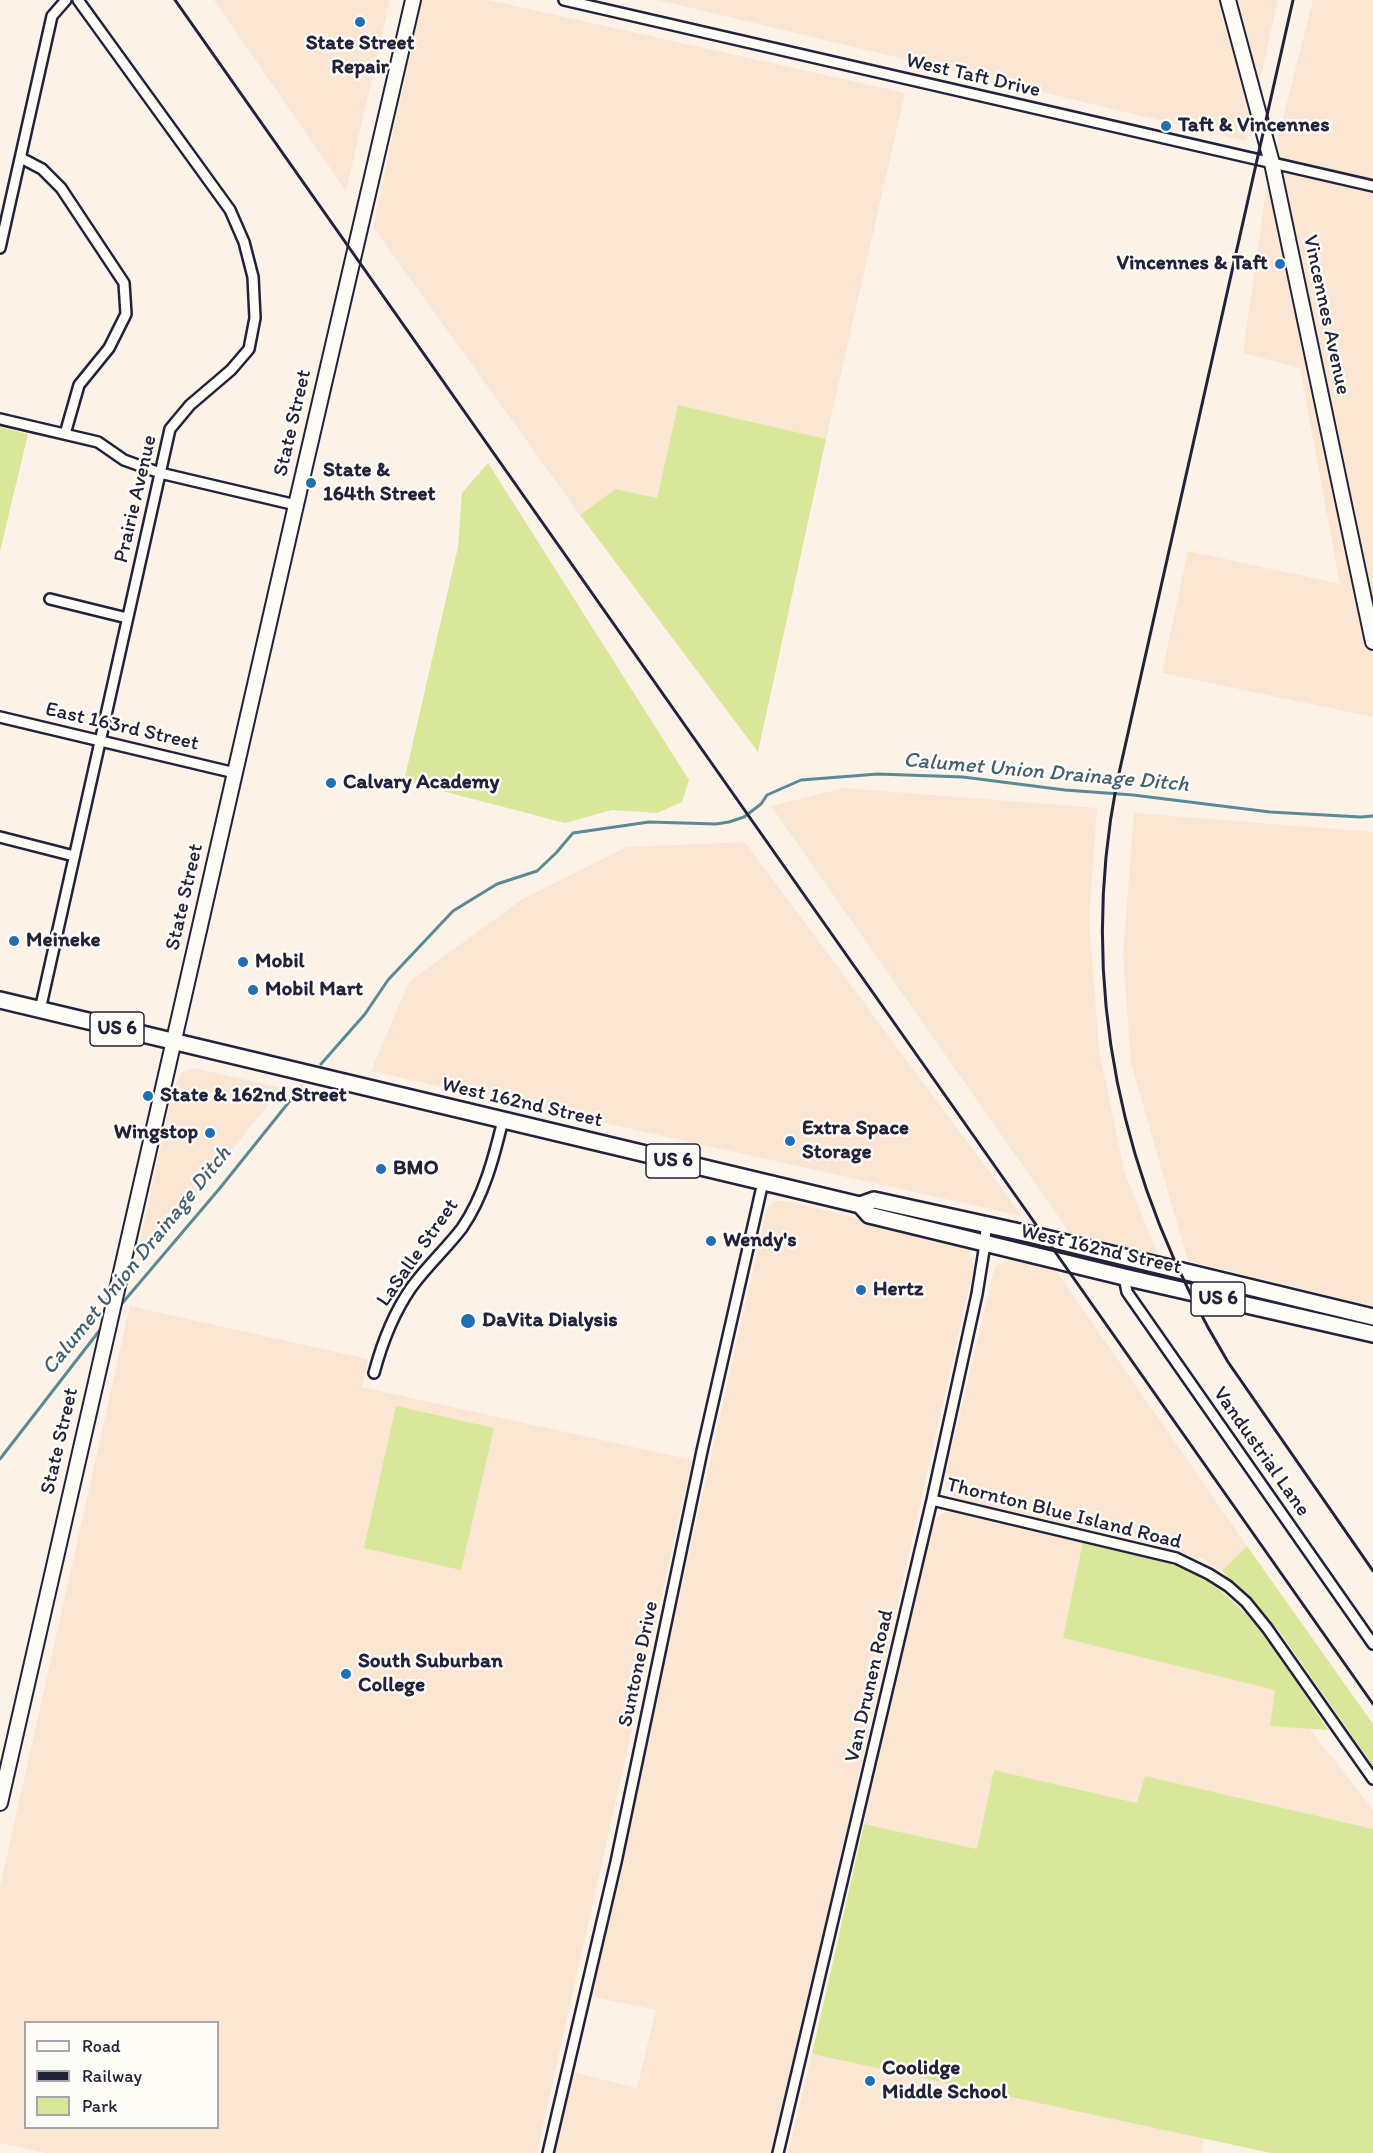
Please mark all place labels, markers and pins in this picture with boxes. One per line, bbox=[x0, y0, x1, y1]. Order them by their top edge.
marker: State Street Repair bbox=[353, 15, 367, 29]
place label: State Street Repair bbox=[306, 31, 414, 81]
place label: Taft & Vincennes bbox=[1178, 113, 1329, 139]
marker: Taft & Vincennes bbox=[1159, 119, 1173, 133]
place label: Vincennes & Taft bbox=[1117, 251, 1268, 277]
marker: Vincennes & Taft bbox=[1273, 257, 1287, 271]
place label: State & 164th Street bbox=[323, 458, 435, 508]
marker: State & 164th Street bbox=[304, 476, 318, 490]
place label: Calvary Academy bbox=[343, 770, 499, 796]
marker: Calvary Academy bbox=[324, 776, 338, 790]
place label: Meineke bbox=[26, 928, 101, 954]
marker: Meineke bbox=[7, 934, 21, 948]
place label: Mobil bbox=[255, 949, 304, 975]
marker: Mobil bbox=[236, 955, 250, 969]
place label: Mobil Mart bbox=[265, 977, 363, 1003]
marker: Mobil Mart bbox=[246, 983, 260, 997]
place label: State & 162nd Street bbox=[160, 1083, 347, 1109]
marker: State & 162nd Street bbox=[141, 1089, 155, 1103]
place label: Extra Space Storage bbox=[802, 1116, 909, 1166]
place label: Wingstop bbox=[114, 1120, 198, 1146]
marker: Wingstop bbox=[203, 1126, 217, 1140]
marker: Extra Space Storage bbox=[783, 1134, 797, 1148]
place label: BMO bbox=[393, 1156, 439, 1182]
marker: BMO bbox=[374, 1162, 388, 1176]
place label: Wendy's bbox=[723, 1228, 797, 1254]
marker: Wendy's bbox=[704, 1234, 718, 1248]
place label: Hertz bbox=[873, 1277, 923, 1303]
marker: Hertz bbox=[854, 1283, 868, 1297]
place label: DaVita Dialysis bbox=[482, 1308, 618, 1334]
marker: DaVita Dialysis bbox=[459, 1312, 477, 1330]
place label: South Suburban College bbox=[358, 1649, 503, 1699]
marker: South Suburban College bbox=[339, 1667, 353, 1681]
place label: Coolidge Middle School bbox=[882, 2056, 1007, 2106]
marker: Coolidge Middle School bbox=[863, 2074, 877, 2088]

